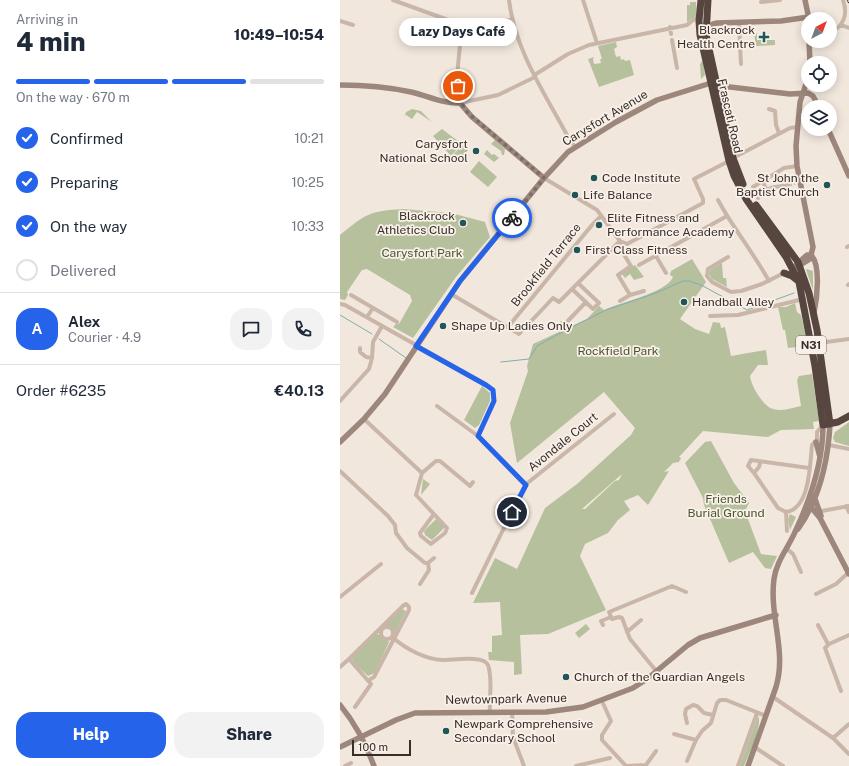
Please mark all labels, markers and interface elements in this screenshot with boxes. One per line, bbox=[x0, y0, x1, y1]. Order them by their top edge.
text: Arriving in bbox=[16, 12, 78, 27]
north arrow bbox=[801, 12, 837, 48]
map controls bbox=[801, 12, 837, 136]
callout: Lazy Days Café bbox=[399, 18, 517, 46]
place label: Blackrock Health Centre bbox=[677, 23, 755, 51]
text: Lazy Days Café bbox=[411, 24, 505, 39]
text: 4 min bbox=[16, 26, 86, 57]
text: 10:49–10:54 bbox=[234, 26, 324, 43]
marker: Blackrock Health Centre bbox=[758, 31, 770, 43]
button: locate bbox=[801, 56, 837, 92]
pin bbox=[441, 69, 475, 103]
icon: bag bbox=[447, 75, 469, 97]
street label: Frascati Road bbox=[715, 77, 745, 155]
street label: Carysfort Avenue bbox=[560, 87, 650, 149]
text: On the way · 670 m bbox=[16, 90, 130, 105]
button: layers bbox=[801, 100, 837, 136]
icon: check bbox=[16, 127, 38, 149]
text: Confirmed bbox=[50, 130, 123, 147]
text: 10:21 bbox=[295, 131, 324, 146]
place label: Carysfort National School bbox=[379, 137, 468, 165]
marker: Carysfort National School bbox=[471, 146, 481, 156]
icon: check bbox=[16, 171, 38, 193]
place label: Code Institute bbox=[602, 171, 681, 185]
place label: St John the Baptist Church bbox=[736, 171, 819, 199]
marker: Code Institute bbox=[589, 173, 599, 183]
text: Preparing bbox=[50, 174, 119, 191]
text: 10:25 bbox=[291, 175, 324, 190]
marker: St John the Baptist Church bbox=[822, 180, 832, 190]
place label: Life Balance bbox=[583, 188, 653, 202]
marker: Life Balance bbox=[570, 190, 580, 200]
courier bbox=[492, 198, 532, 238]
icon: bike bbox=[501, 207, 523, 229]
place label: Blackrock Athletics Club bbox=[377, 209, 455, 237]
place label: Elite Fitness and Performance Academy bbox=[607, 211, 735, 239]
icon: check bbox=[16, 215, 38, 237]
text: On the way bbox=[50, 218, 127, 235]
marker: Blackrock Athletics Club bbox=[458, 218, 468, 228]
text: 10:33 bbox=[292, 219, 324, 234]
street label: Brookfield Terrace bbox=[508, 220, 584, 309]
marker: Elite Fitness and Performance Academy bbox=[594, 220, 604, 230]
place label: First Class Fitness bbox=[585, 243, 687, 257]
marker: First Class Fitness bbox=[572, 245, 582, 255]
park label: Carysfort Park bbox=[381, 246, 463, 260]
text: Delivered bbox=[50, 262, 116, 279]
place label: Handball Alley bbox=[692, 295, 775, 309]
marker: Handball Alley bbox=[679, 297, 689, 307]
button: chat bbox=[230, 308, 272, 350]
button: phone bbox=[282, 308, 324, 350]
text: Alex bbox=[68, 313, 100, 330]
place label: Shape Up Ladies Only bbox=[451, 319, 573, 333]
text: A bbox=[32, 320, 42, 337]
marker: Shape Up Ladies Only bbox=[438, 321, 448, 331]
text: Courier · 4.9 bbox=[68, 330, 141, 345]
road number: N31 bbox=[796, 336, 826, 354]
park label: Rockfield Park bbox=[577, 344, 659, 358]
text: Order #6235 bbox=[16, 382, 106, 399]
text: €40.13 bbox=[274, 382, 324, 399]
street label: Avondale Court bbox=[525, 409, 601, 474]
park label: Friends Burial Ground bbox=[687, 492, 765, 520]
pin bbox=[495, 495, 529, 529]
icon: home bbox=[501, 501, 523, 523]
place label: Church of the Guardian Angels bbox=[574, 670, 745, 684]
marker: Church of the Guardian Angels bbox=[561, 672, 571, 682]
street label: Newtownpark Avenue bbox=[445, 691, 567, 707]
button: Help bbox=[16, 712, 166, 758]
button: Share bbox=[174, 712, 324, 758]
place label: Newpark Comprehensive Secondary School bbox=[454, 717, 594, 745]
marker: Newpark Comprehensive Secondary School bbox=[441, 726, 451, 736]
scale bar bbox=[352, 738, 411, 757]
text: 100 m bbox=[358, 741, 388, 753]

